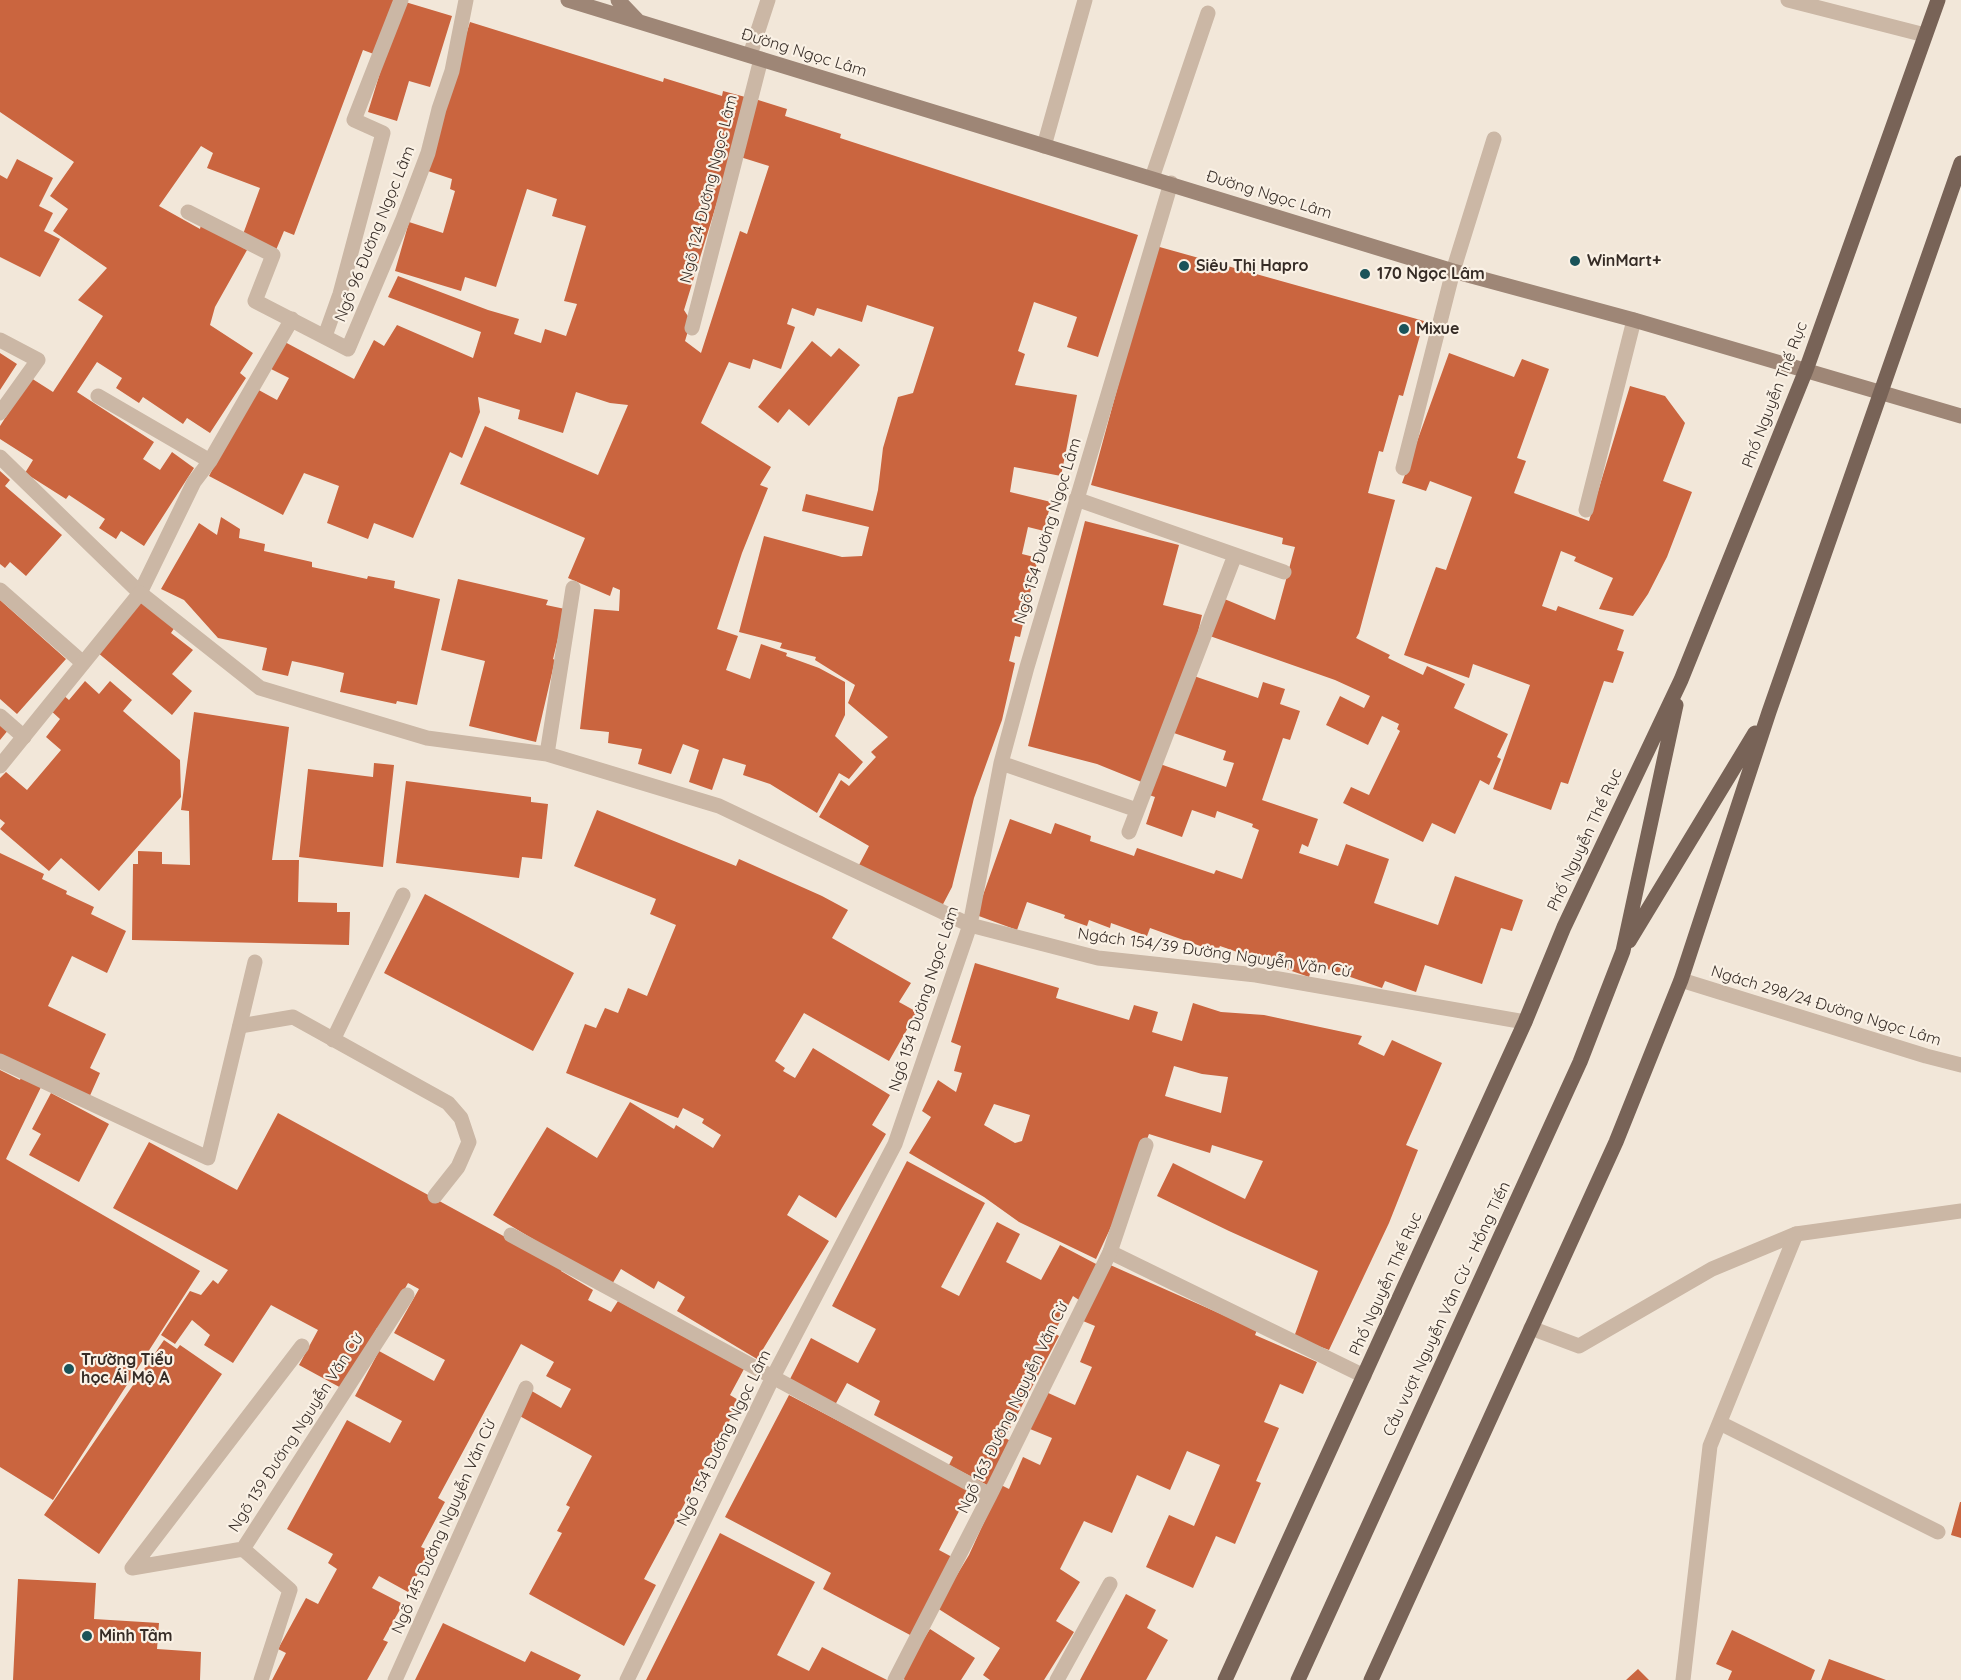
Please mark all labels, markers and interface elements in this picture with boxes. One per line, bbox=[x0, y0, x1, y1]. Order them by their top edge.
street label: Đường Ngọc Lâm bbox=[739, 25, 869, 81]
street label: Ngõ 124 Đường Ngọc Lâm bbox=[676, 93, 742, 285]
street label: Ngõ 96 Đường Ngọc Lâm bbox=[331, 143, 419, 325]
street label: Đường Ngọc Lâm bbox=[1204, 167, 1334, 223]
place label: WinMart+ bbox=[1587, 251, 1661, 271]
marker: WinMart+ bbox=[1568, 254, 1582, 268]
place label: Siêu Thị Hapro bbox=[1196, 256, 1308, 276]
marker: Siêu Thị Hapro bbox=[1177, 259, 1191, 273]
place label: 170 Ngọc Lâm bbox=[1377, 264, 1485, 284]
marker: 170 Ngọc Lâm bbox=[1358, 267, 1372, 281]
place label: Mixue bbox=[1416, 319, 1459, 339]
street label: Phố Nguyễn Thế Rục bbox=[1738, 319, 1812, 471]
marker: Mixue bbox=[1397, 322, 1411, 336]
street label: Ngõ 154 Đường Ngọc Lâm bbox=[1010, 436, 1086, 626]
street label: Phố Nguyễn Thế Rục bbox=[1544, 766, 1626, 914]
street label: Ngõ 154 Đường Ngọc Lâm bbox=[885, 904, 963, 1094]
street label: Ngách 154/39 Đường Nguyễn Văn Cừ bbox=[1076, 924, 1352, 982]
street label: Ngách 298/24 Đường Ngọc Lâm bbox=[1709, 962, 1943, 1050]
street label: Cầu vượt Nguyễn Văn Cừ – Hồng Tiến bbox=[1379, 1178, 1515, 1440]
street label: Phố Nguyễn Thế Rục bbox=[1346, 1209, 1426, 1359]
street label: Ngõ 163 Đường Nguyễn Văn Cừ bbox=[953, 1299, 1073, 1517]
street label: Ngõ 139 Đường Nguyễn Văn Cừ bbox=[225, 1330, 367, 1536]
street label: Ngõ 154 Đường Ngọc Lâm bbox=[673, 1347, 775, 1529]
place label: Trường Tiểu học Ái Mộ A bbox=[81, 1350, 173, 1388]
marker: Trường Tiểu học Ái Mộ A bbox=[62, 1362, 76, 1376]
street label: Ngõ 145 Đường Nguyễn Văn Cừ bbox=[388, 1417, 500, 1637]
place label: Minh Tâm bbox=[99, 1626, 172, 1646]
marker: Minh Tâm bbox=[80, 1629, 94, 1643]

